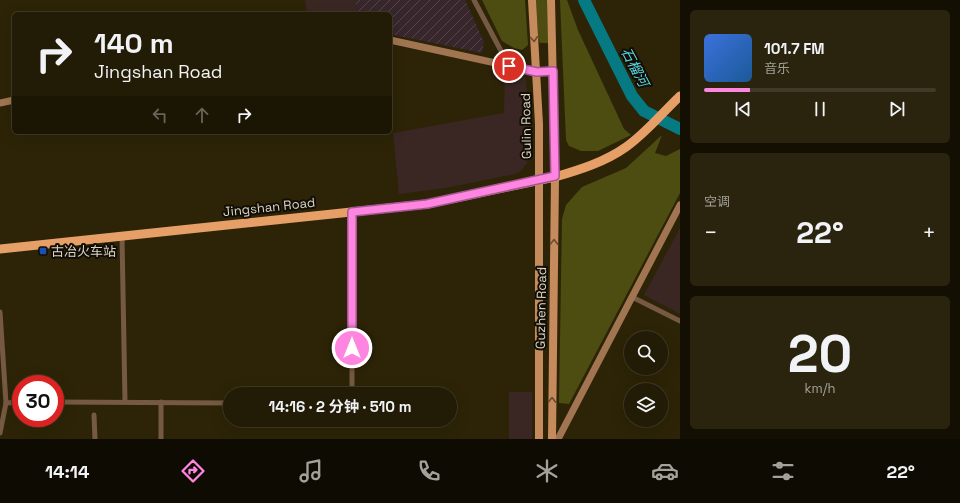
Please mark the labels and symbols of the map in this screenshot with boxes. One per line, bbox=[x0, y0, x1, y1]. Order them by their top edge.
one-way arrow bbox=[530, 36, 539, 42]
water label: 石榴河 bbox=[617, 44, 654, 92]
pin bbox=[492, 49, 526, 83]
street label: Gulin Road bbox=[517, 93, 535, 159]
street label: Jingshan Road bbox=[222, 194, 316, 220]
one-way arrow bbox=[550, 239, 558, 245]
place label: 古冶火车站 bbox=[51, 243, 116, 260]
marker: 古冶火车站 bbox=[38, 246, 48, 256]
street label: Guzhen Road bbox=[532, 267, 550, 349]
position arrow bbox=[331, 327, 373, 369]
speed limit sign: 30 bbox=[12, 375, 64, 427]
one-way arrow bbox=[548, 397, 557, 403]

